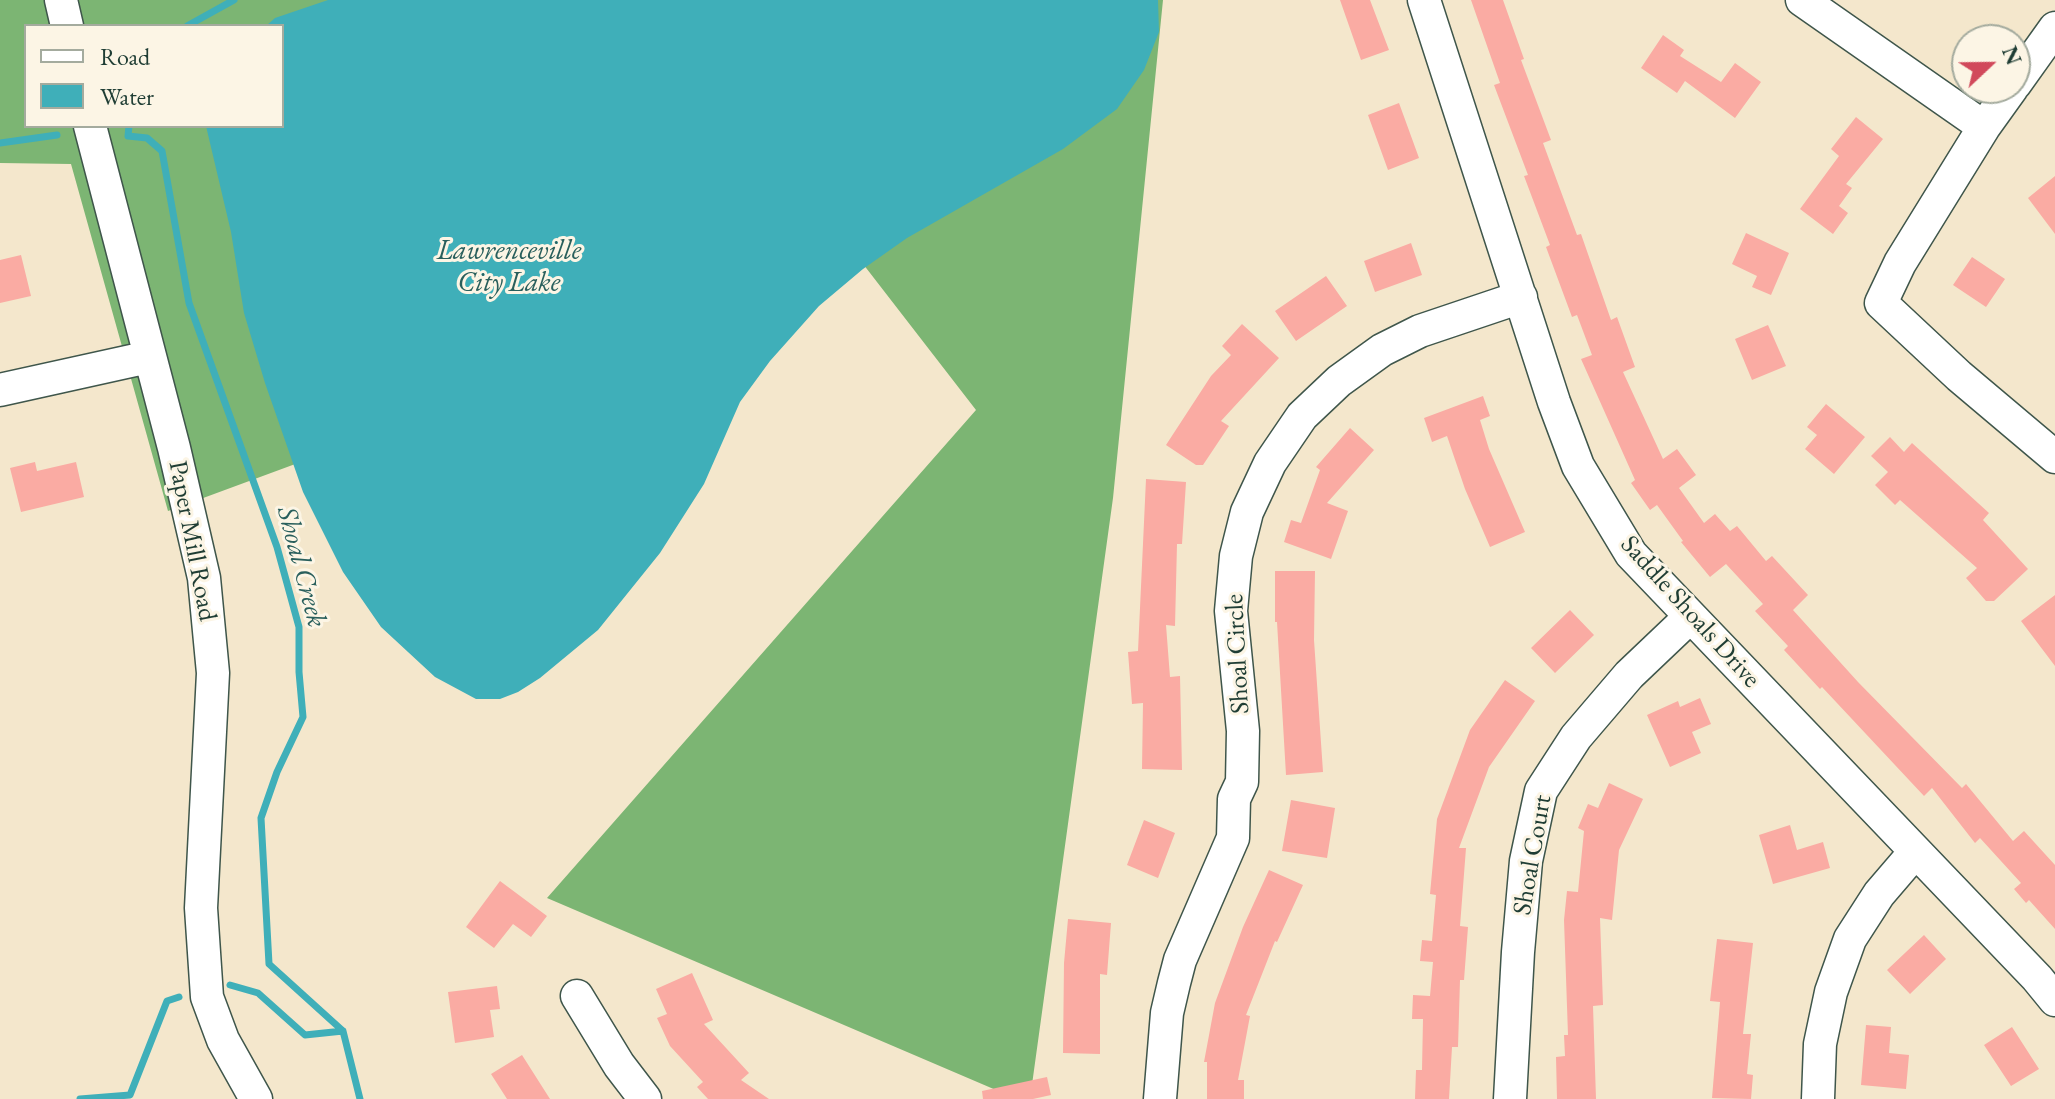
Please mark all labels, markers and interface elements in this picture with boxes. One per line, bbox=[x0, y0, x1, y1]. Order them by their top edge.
legend bbox=[24, 24, 284, 128]
north arrow bbox=[1951, 24, 2031, 104]
text: Road bbox=[100, 41, 150, 72]
text: N bbox=[1995, 42, 2029, 69]
text: Water bbox=[100, 81, 154, 112]
water label: Lawrenceville City Lake bbox=[437, 234, 581, 300]
street label: Paper Mill Road bbox=[161, 458, 223, 624]
water label: Shoal Creek bbox=[269, 503, 333, 631]
street label: Saddle Shoals Drive bbox=[1614, 530, 1766, 694]
street label: Shoal Circle bbox=[1219, 593, 1257, 715]
street label: Shoal Court bbox=[1507, 792, 1559, 918]

